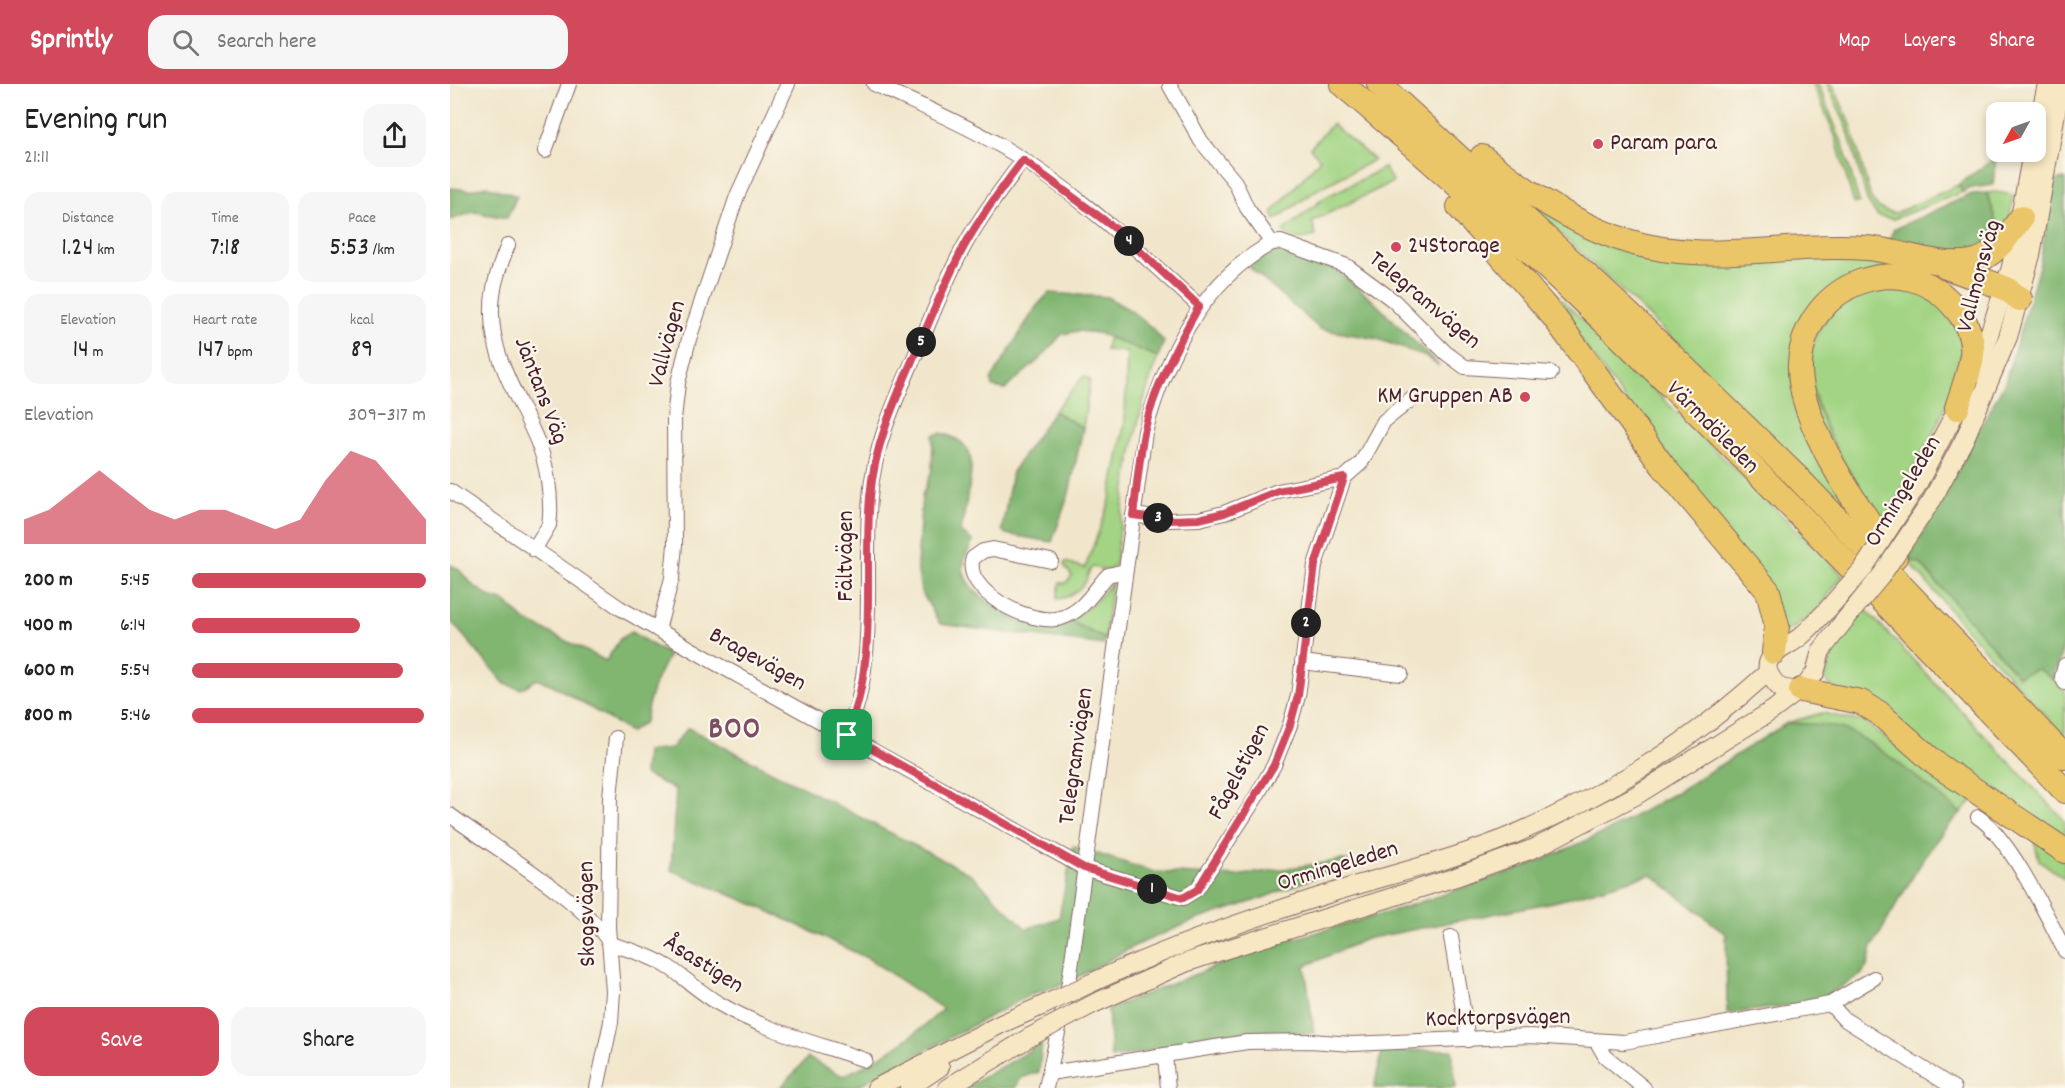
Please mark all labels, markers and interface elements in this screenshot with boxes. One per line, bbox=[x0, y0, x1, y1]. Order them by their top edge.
search box bbox=[148, 15, 568, 69]
text: Sprintly bbox=[30, 22, 112, 62]
icon: search bbox=[169, 26, 202, 59]
text: Search here bbox=[217, 27, 316, 58]
text: Map bbox=[1839, 27, 1870, 57]
text: Layers bbox=[1903, 27, 1956, 57]
text: Share bbox=[1989, 27, 2035, 57]
text: Evening run bbox=[24, 98, 168, 145]
north arrow bbox=[1986, 102, 2046, 162]
map controls bbox=[1986, 102, 2046, 162]
button: share bbox=[363, 104, 426, 167]
place label: Param para bbox=[1610, 127, 1718, 161]
marker: Param para bbox=[1591, 137, 1605, 151]
text: 21:11 bbox=[24, 144, 49, 172]
text: Distance bbox=[62, 207, 114, 230]
text: Time bbox=[211, 207, 239, 230]
text: Pace bbox=[348, 207, 376, 230]
street label: Vallmonsväg bbox=[1949, 216, 2011, 336]
pin: 4 bbox=[1114, 226, 1144, 256]
text: 4 bbox=[1126, 229, 1132, 252]
text: 1.24 bbox=[61, 230, 93, 267]
text: 7:18 bbox=[210, 230, 240, 267]
text: 5:53 bbox=[329, 230, 369, 267]
place label: 24Storage bbox=[1408, 230, 1500, 264]
text: km bbox=[93, 239, 115, 262]
text: /km bbox=[369, 239, 395, 262]
marker: 24Storage bbox=[1389, 240, 1403, 254]
street label: Telegramvägen bbox=[1360, 244, 1488, 358]
street label: Vallvägen bbox=[640, 297, 696, 391]
text: Elevation bbox=[60, 309, 116, 332]
text: Heart rate bbox=[193, 309, 257, 332]
text: kcal bbox=[350, 309, 374, 332]
pin: 5 bbox=[906, 327, 936, 357]
text: 5 bbox=[917, 330, 925, 353]
text: 14 bbox=[72, 332, 89, 369]
text: 147 bbox=[197, 332, 224, 369]
text: 89 bbox=[351, 332, 373, 369]
street label: Jäntans Väg bbox=[504, 332, 576, 450]
text: m bbox=[89, 341, 104, 364]
text: bpm bbox=[224, 341, 253, 364]
street label: Värmdöleden bbox=[1658, 374, 1766, 482]
place label: KM Gruppen AB bbox=[1377, 380, 1513, 414]
marker: KM Gruppen AB bbox=[1518, 390, 1532, 404]
text: Elevation bbox=[24, 402, 94, 430]
text: 309–317 m bbox=[348, 402, 426, 430]
street label: Ormingeleden bbox=[1857, 430, 1951, 554]
pin: 3 bbox=[1143, 503, 1173, 533]
text: 3 bbox=[1154, 506, 1162, 529]
street label: Fältvägen bbox=[830, 510, 864, 602]
text: 200 m bbox=[24, 567, 73, 595]
text: 5:45 bbox=[120, 567, 150, 595]
pin: 2 bbox=[1291, 608, 1321, 638]
text: 2 bbox=[1303, 611, 1310, 634]
text: 400 m bbox=[24, 612, 72, 640]
text: 6:14 bbox=[120, 612, 146, 640]
street label: Bragevägen bbox=[702, 619, 812, 701]
text: 600 m bbox=[24, 657, 74, 685]
text: 5:54 bbox=[120, 657, 150, 685]
street label: Telegramvägen bbox=[1051, 685, 1103, 827]
text: 800 m bbox=[24, 702, 72, 730]
text: 5:46 bbox=[120, 702, 151, 730]
pin bbox=[821, 709, 872, 760]
district label: BOO bbox=[708, 710, 762, 753]
icon: arrive bbox=[830, 718, 863, 751]
street label: Fågelstigen bbox=[1200, 718, 1280, 826]
street label: Ormingeleden bbox=[1273, 832, 1403, 902]
street label: Skogsvägen bbox=[570, 861, 606, 967]
pin: 1 bbox=[1137, 874, 1167, 904]
text: 1 bbox=[1150, 877, 1154, 900]
street label: Åsastigen bbox=[656, 927, 750, 1003]
street label: Kocktorpsvägen bbox=[1425, 1001, 1571, 1037]
button: Save bbox=[24, 1007, 219, 1076]
button: Share bbox=[231, 1007, 426, 1076]

